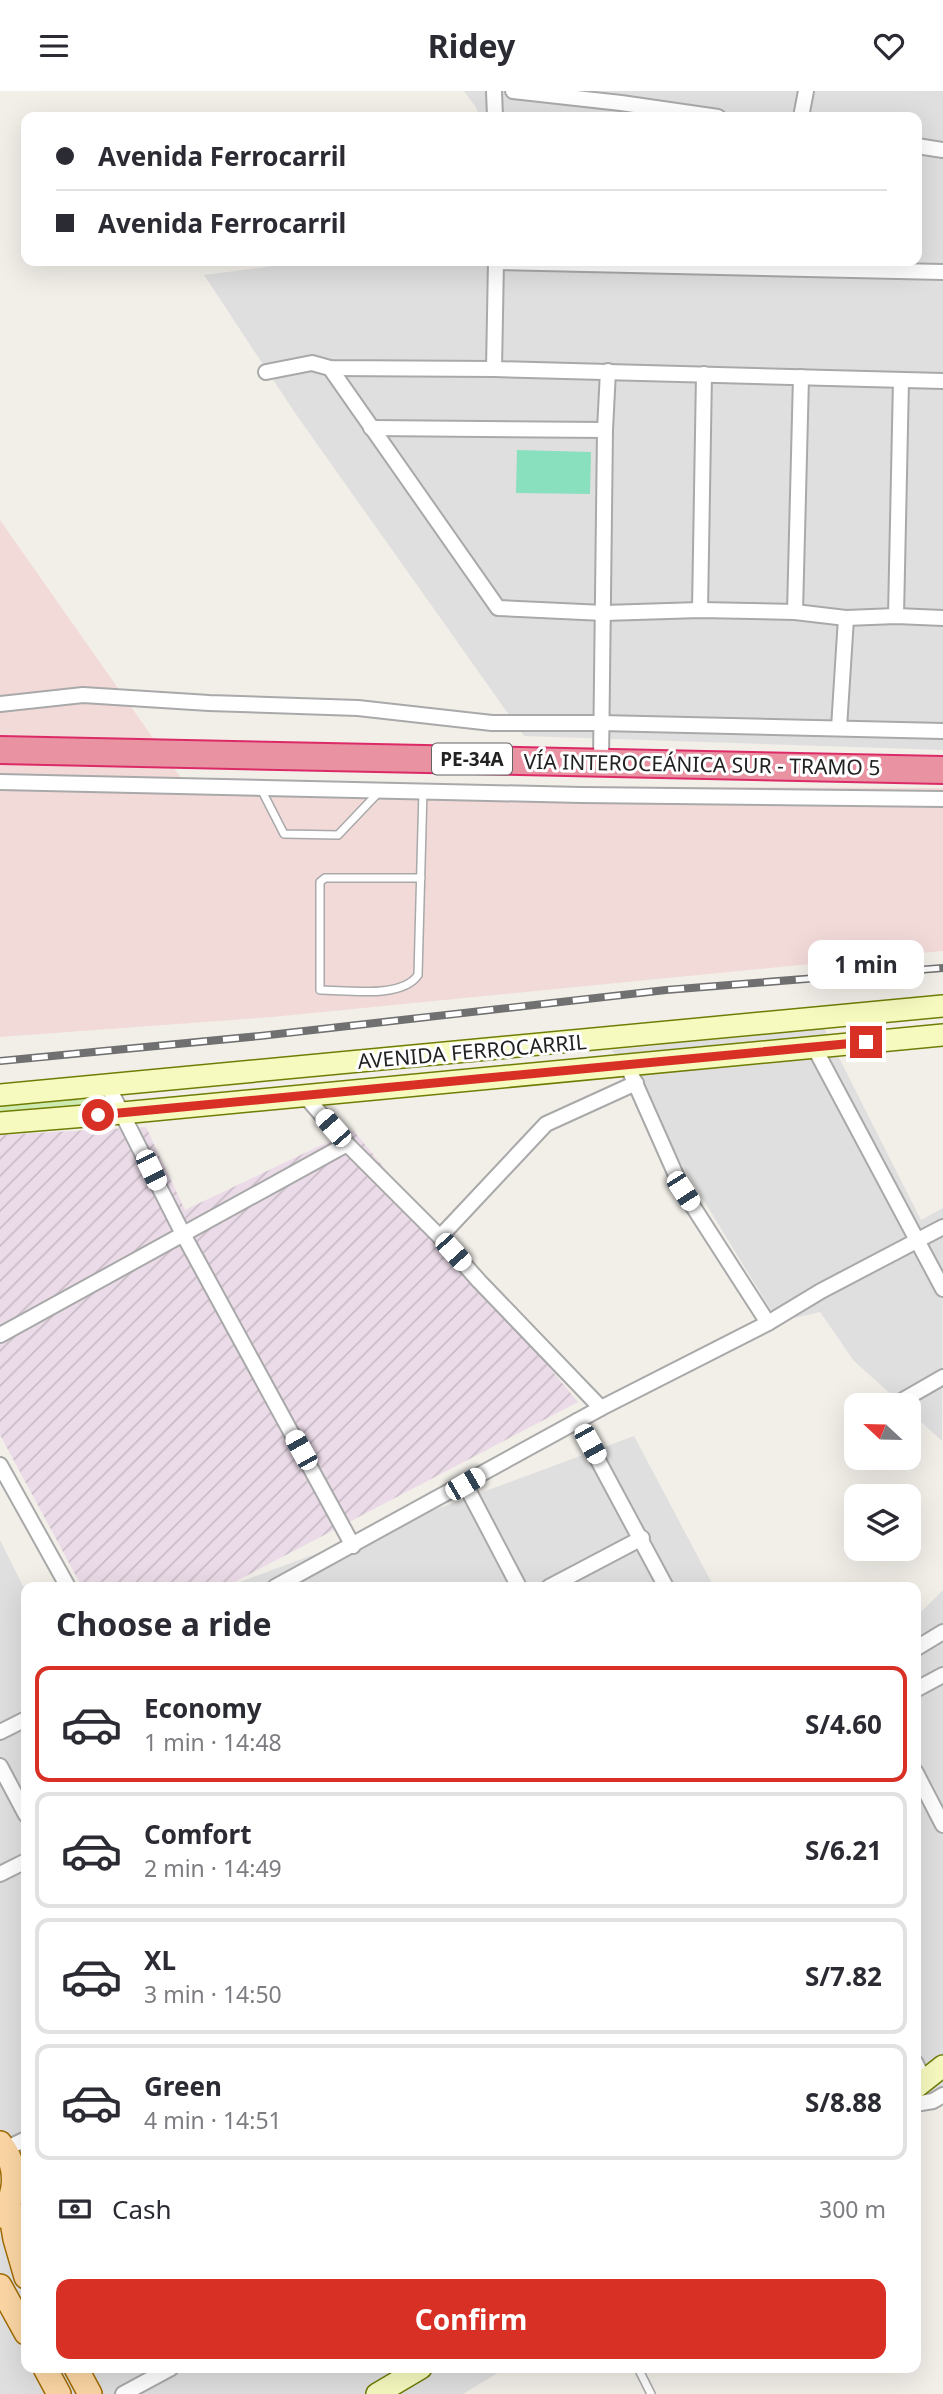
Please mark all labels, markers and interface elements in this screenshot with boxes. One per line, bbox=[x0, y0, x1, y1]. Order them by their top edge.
text: Ridey bbox=[428, 24, 515, 67]
icon: menu bbox=[35, 27, 73, 65]
icon: heart bbox=[870, 27, 908, 65]
text: Avenida Ferrocarril bbox=[98, 138, 346, 174]
text: Avenida Ferrocarril bbox=[98, 205, 346, 241]
road number: PE-34A bbox=[432, 743, 512, 775]
street label: VÍA INTEROCEÁNICA SUR - TRAMO 5 bbox=[523, 747, 881, 781]
callout: 1 min bbox=[808, 941, 924, 989]
text: 1 min bbox=[834, 948, 898, 980]
route end bbox=[850, 1026, 882, 1058]
street label: AVENIDA FERROCARRIL bbox=[356, 1027, 588, 1075]
route start bbox=[82, 1099, 114, 1131]
car bbox=[312, 1105, 355, 1151]
car bbox=[133, 1147, 170, 1193]
car bbox=[663, 1168, 704, 1214]
car bbox=[432, 1229, 475, 1275]
north arrow bbox=[844, 1393, 920, 1470]
map controls bbox=[844, 1393, 921, 1561]
car bbox=[571, 1421, 610, 1467]
car bbox=[282, 1427, 321, 1473]
car bbox=[442, 1464, 489, 1504]
button: layers bbox=[844, 1484, 921, 1561]
text: Choose a ride bbox=[56, 1602, 272, 1645]
text: Economy bbox=[144, 1690, 262, 1726]
icon: car bbox=[60, 1693, 123, 1756]
text: S/4.60 bbox=[805, 1706, 882, 1742]
text: 1 min · 14:48 bbox=[144, 1726, 282, 1758]
text: Comfort bbox=[144, 1816, 252, 1852]
icon: car bbox=[60, 1819, 123, 1882]
text: S/6.21 bbox=[805, 1832, 882, 1868]
text: 2 min · 14:49 bbox=[144, 1852, 282, 1884]
text: XL bbox=[144, 1942, 176, 1978]
icon: car bbox=[60, 1945, 123, 2008]
text: S/7.82 bbox=[805, 1958, 882, 1994]
text: 3 min · 14:50 bbox=[144, 1978, 282, 2010]
text: Green bbox=[144, 2068, 222, 2104]
icon: car bbox=[60, 2071, 123, 2134]
text: S/8.88 bbox=[805, 2084, 882, 2120]
text: 4 min · 14:51 bbox=[144, 2104, 282, 2136]
icon: cash bbox=[56, 2190, 94, 2228]
text: Cash bbox=[112, 2191, 172, 2227]
text: 300 m bbox=[819, 2193, 886, 2225]
button: Confirm bbox=[56, 2279, 886, 2359]

